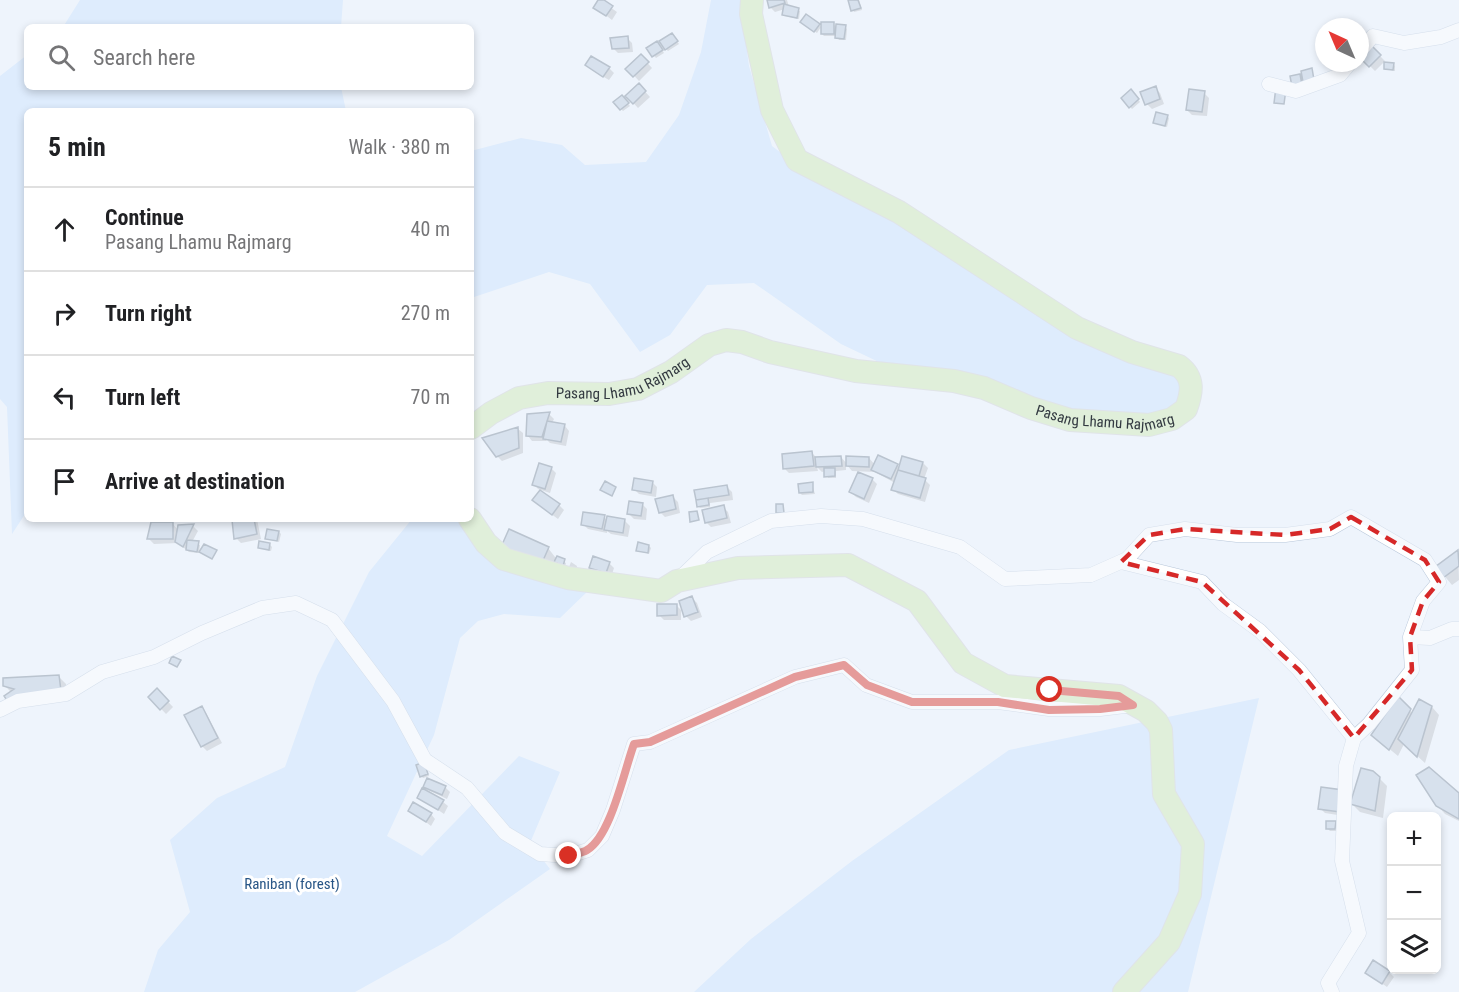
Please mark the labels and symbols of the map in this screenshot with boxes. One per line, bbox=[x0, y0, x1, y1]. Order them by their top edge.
north arrow bbox=[1315, 18, 1369, 72]
street label: Pasang Lhamu Rajmarg bbox=[556, 353, 693, 403]
street label: Pasang Lhamu Rajmarg bbox=[1034, 401, 1176, 435]
route start bbox=[1036, 676, 1062, 702]
route end bbox=[555, 842, 581, 868]
park label: Raniban (forest) bbox=[244, 875, 340, 893]

